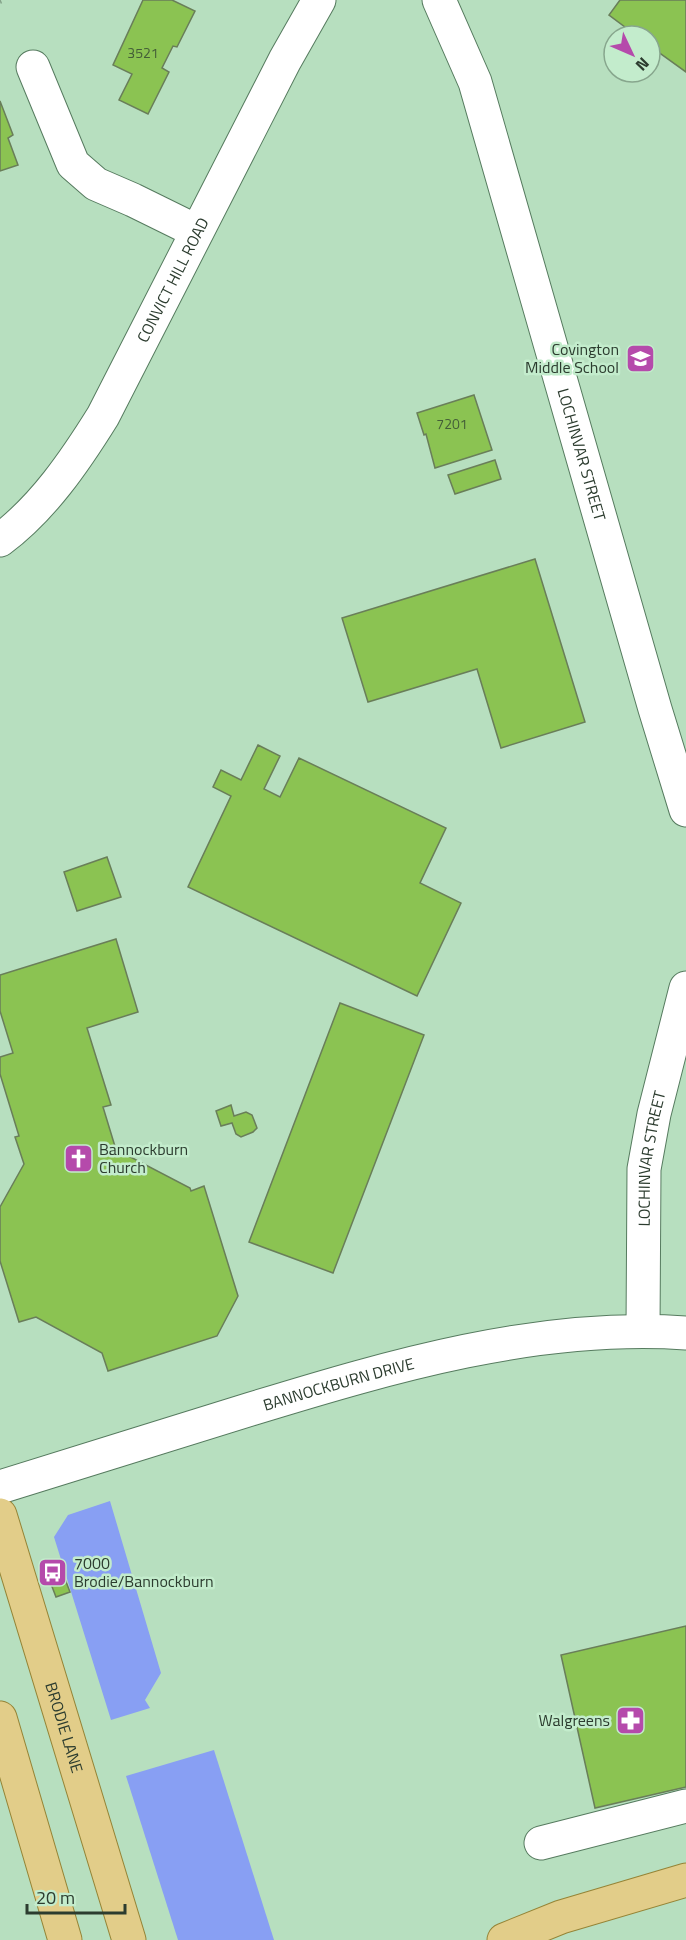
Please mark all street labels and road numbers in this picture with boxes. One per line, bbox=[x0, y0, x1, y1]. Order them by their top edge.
street label: CONVICT HILL ROAD bbox=[131, 213, 215, 347]
street label: LOCHINVAR STREET bbox=[551, 385, 613, 524]
street label: LOCHINVAR STREET bbox=[632, 1088, 672, 1227]
street label: BANNOCKBURN DRIVE bbox=[260, 1351, 417, 1417]
street label: BRODIE LANE bbox=[39, 1679, 90, 1776]

